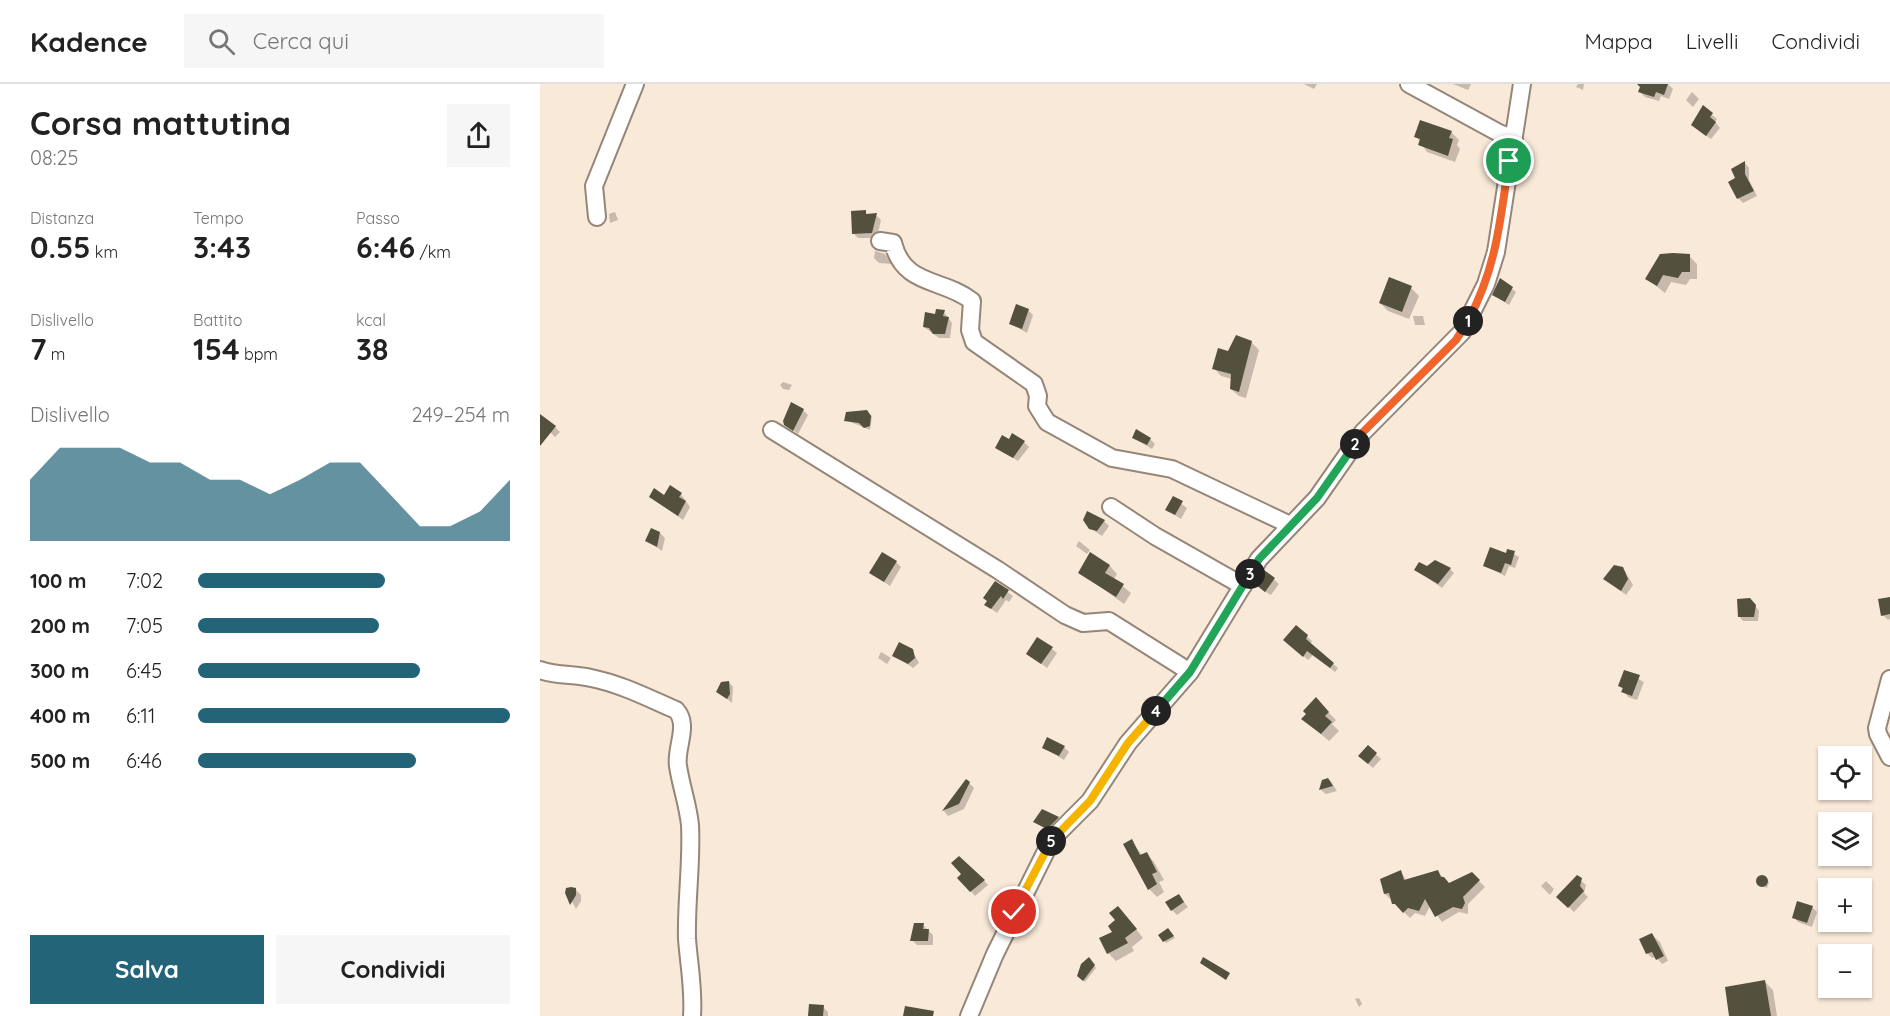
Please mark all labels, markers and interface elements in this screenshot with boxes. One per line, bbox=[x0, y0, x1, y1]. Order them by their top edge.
search box bbox=[184, 14, 604, 68]
text: Kadence bbox=[30, 24, 148, 59]
icon: search bbox=[205, 25, 238, 58]
text: Cerca qui bbox=[253, 27, 349, 55]
text: Mappa bbox=[1584, 28, 1653, 54]
text: Livelli bbox=[1686, 28, 1738, 54]
text: Condividi bbox=[1771, 28, 1860, 54]
text: Corsa mattutina bbox=[30, 102, 291, 143]
button: share bbox=[447, 104, 510, 167]
pin bbox=[1483, 135, 1534, 186]
icon: arrive bbox=[1492, 144, 1525, 177]
text: 08:25 bbox=[30, 145, 78, 170]
text: Distanza bbox=[30, 208, 94, 228]
text: Tempo bbox=[193, 208, 244, 228]
text: Passo bbox=[356, 208, 400, 228]
text: 0.55 bbox=[30, 228, 90, 266]
text: 3:43 bbox=[193, 228, 251, 266]
text: 6:46 bbox=[356, 228, 415, 266]
text: km bbox=[90, 242, 118, 262]
text: /km bbox=[415, 242, 451, 262]
pin: 1 bbox=[1453, 306, 1483, 336]
text: Dislivello bbox=[30, 310, 94, 330]
text: Battito bbox=[193, 310, 242, 330]
text: kcal bbox=[356, 310, 386, 330]
text: 1 bbox=[1465, 311, 1471, 331]
text: 7 bbox=[30, 330, 46, 368]
text: 154 bbox=[193, 330, 240, 368]
text: 38 bbox=[356, 330, 389, 368]
text: m bbox=[46, 344, 65, 364]
text: bpm bbox=[240, 344, 278, 364]
text: Dislivello bbox=[30, 402, 110, 427]
text: 249–254 m bbox=[412, 402, 510, 427]
pin: 2 bbox=[1340, 429, 1370, 459]
text: 2 bbox=[1350, 434, 1360, 454]
pin: 3 bbox=[1235, 559, 1265, 589]
text: 3 bbox=[1246, 564, 1254, 584]
text: 100 m bbox=[30, 568, 86, 593]
text: 7:02 bbox=[126, 568, 163, 593]
text: 200 m bbox=[30, 613, 90, 638]
text: 7:05 bbox=[126, 613, 163, 638]
text: 300 m bbox=[30, 658, 89, 683]
text: 6:45 bbox=[126, 658, 162, 683]
pin: 4 bbox=[1141, 696, 1171, 726]
text: 4 bbox=[1151, 701, 1161, 721]
text: 400 m bbox=[30, 703, 90, 728]
text: 6:11 bbox=[126, 703, 155, 728]
map controls bbox=[1818, 746, 1872, 998]
button: locate bbox=[1818, 746, 1872, 800]
text: 500 m bbox=[30, 748, 90, 773]
text: 6:46 bbox=[126, 748, 162, 773]
button: layers bbox=[1818, 812, 1872, 866]
pin: 5 bbox=[1036, 826, 1066, 856]
text: 5 bbox=[1046, 831, 1056, 851]
button: + bbox=[1818, 878, 1872, 932]
pin bbox=[988, 886, 1039, 937]
icon: check bbox=[997, 895, 1030, 928]
button: Salva bbox=[30, 935, 264, 1004]
button: Condividi bbox=[276, 935, 510, 1004]
button: − bbox=[1818, 944, 1872, 998]

